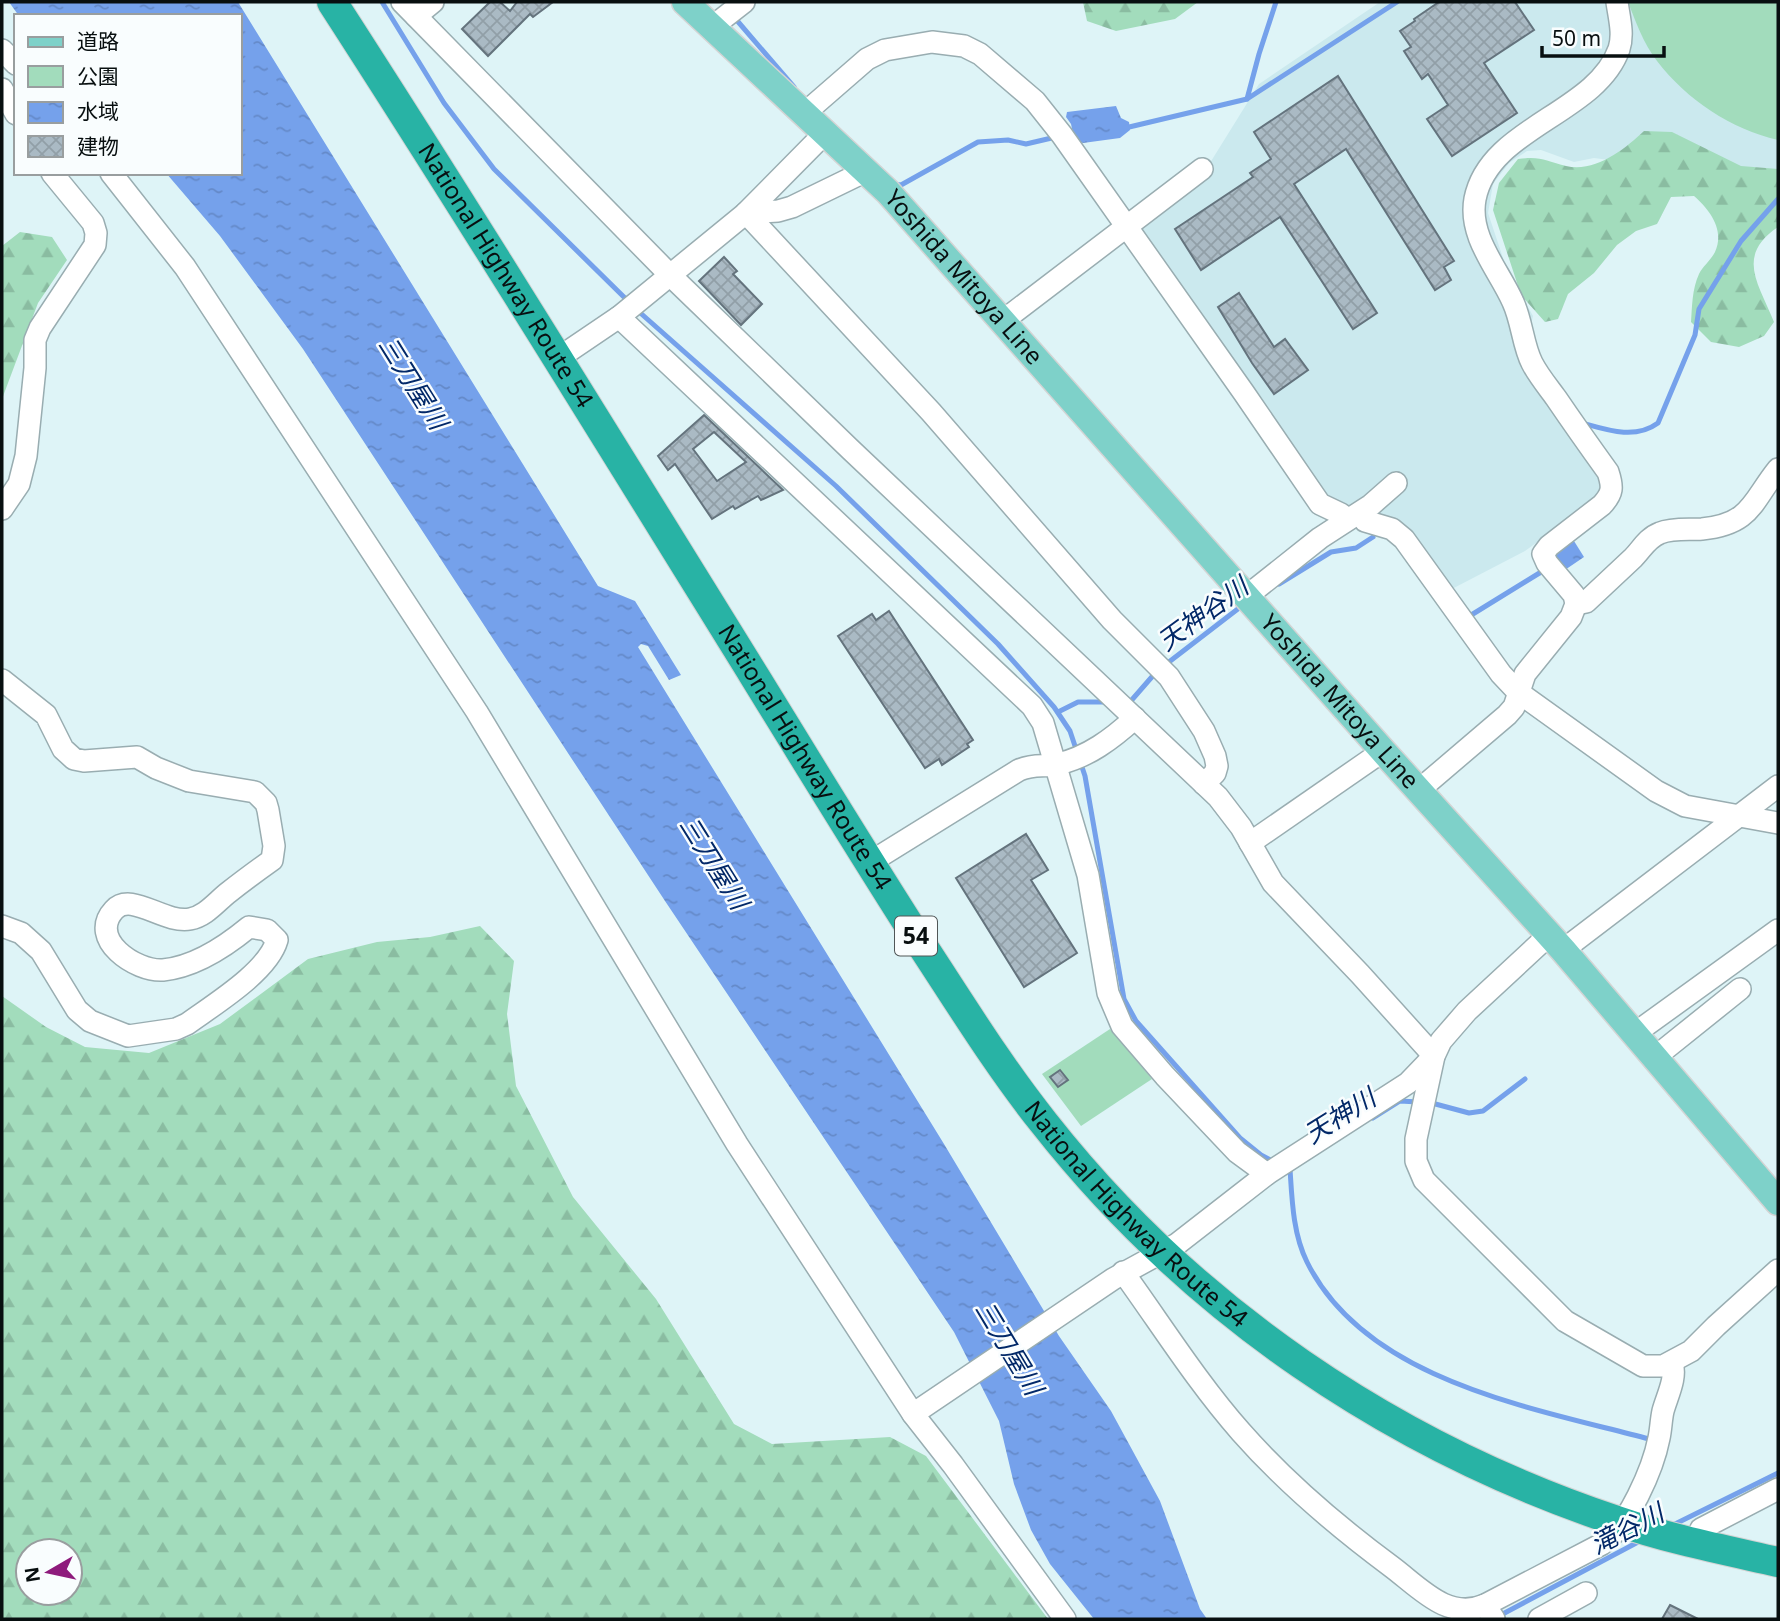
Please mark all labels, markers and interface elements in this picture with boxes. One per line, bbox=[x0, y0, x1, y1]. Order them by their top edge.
legend bbox=[14, 14, 242, 175]
scale bar bbox=[1542, 14, 1664, 58]
text: 50 m bbox=[1552, 24, 1601, 52]
text: 道路 bbox=[77, 27, 119, 55]
text: 公園 bbox=[77, 62, 119, 90]
text: 水域 bbox=[77, 97, 119, 125]
text: 建物 bbox=[77, 132, 119, 160]
street label: National Highway Route 54 bbox=[411, 136, 602, 414]
street label: Yoshida Mitoya Line bbox=[878, 182, 1051, 371]
water label: 三刀屋川 bbox=[371, 329, 458, 439]
water label: 天神谷川 bbox=[1150, 566, 1257, 658]
street label: Yoshida Mitoya Line bbox=[1254, 606, 1427, 795]
street label: National Highway Route 54 bbox=[711, 617, 901, 896]
water label: 三刀屋川 bbox=[672, 809, 759, 919]
road number: 54 bbox=[895, 917, 937, 956]
water label: 天神川 bbox=[1297, 1078, 1385, 1151]
street label: National Highway Route 54 bbox=[1018, 1093, 1256, 1334]
water label: 三刀屋川 bbox=[968, 1294, 1054, 1404]
water label: 滝谷川 bbox=[1584, 1493, 1672, 1562]
north arrow bbox=[14, 1537, 84, 1607]
text: N bbox=[18, 1565, 46, 1584]

